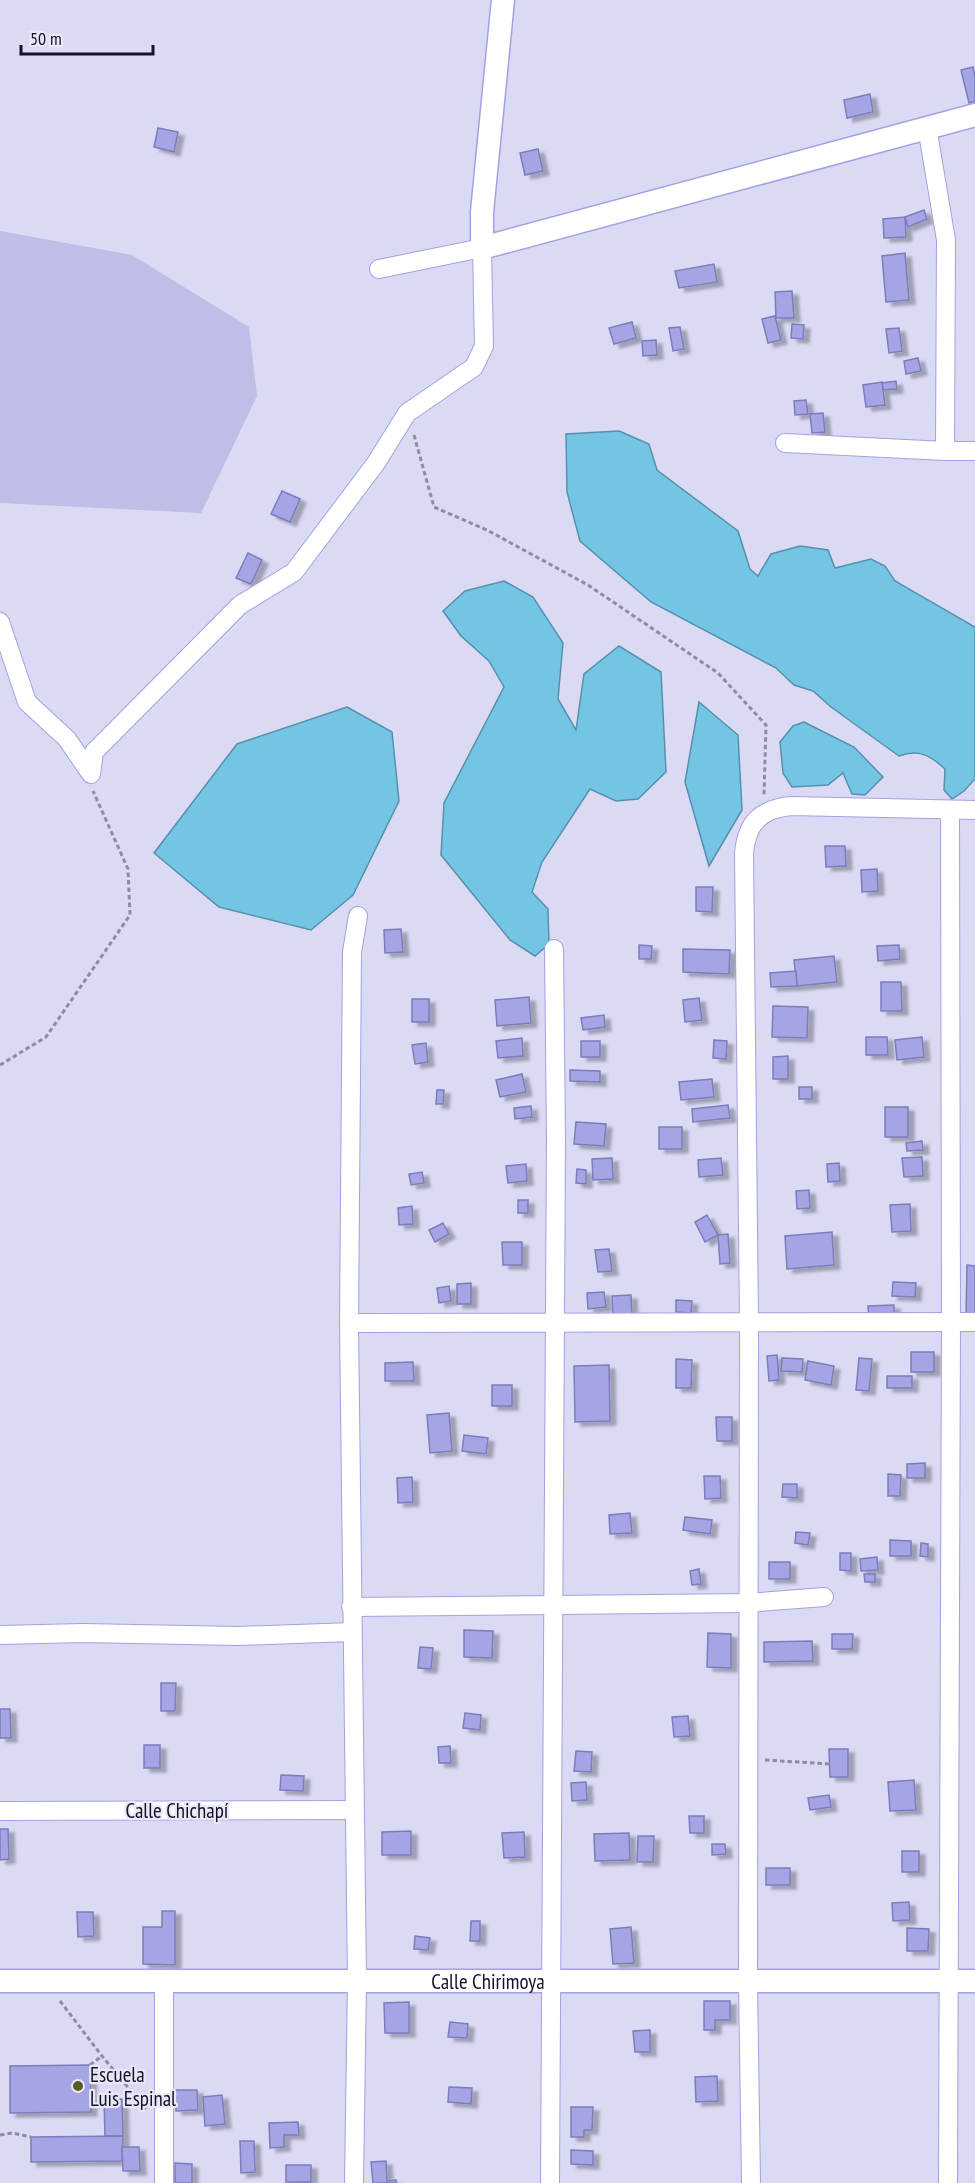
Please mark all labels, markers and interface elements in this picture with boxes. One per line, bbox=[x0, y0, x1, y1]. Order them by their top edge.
scale bar bbox=[21, 18, 153, 56]
text: 50 m bbox=[30, 27, 62, 50]
street label: Calle Chichapí bbox=[126, 1797, 229, 1824]
street label: Calle Chirimoya bbox=[431, 1968, 545, 1995]
place label: Escuela Luis Espinal bbox=[90, 2061, 176, 2112]
marker: Escuela Luis Espinal bbox=[71, 2079, 85, 2093]

